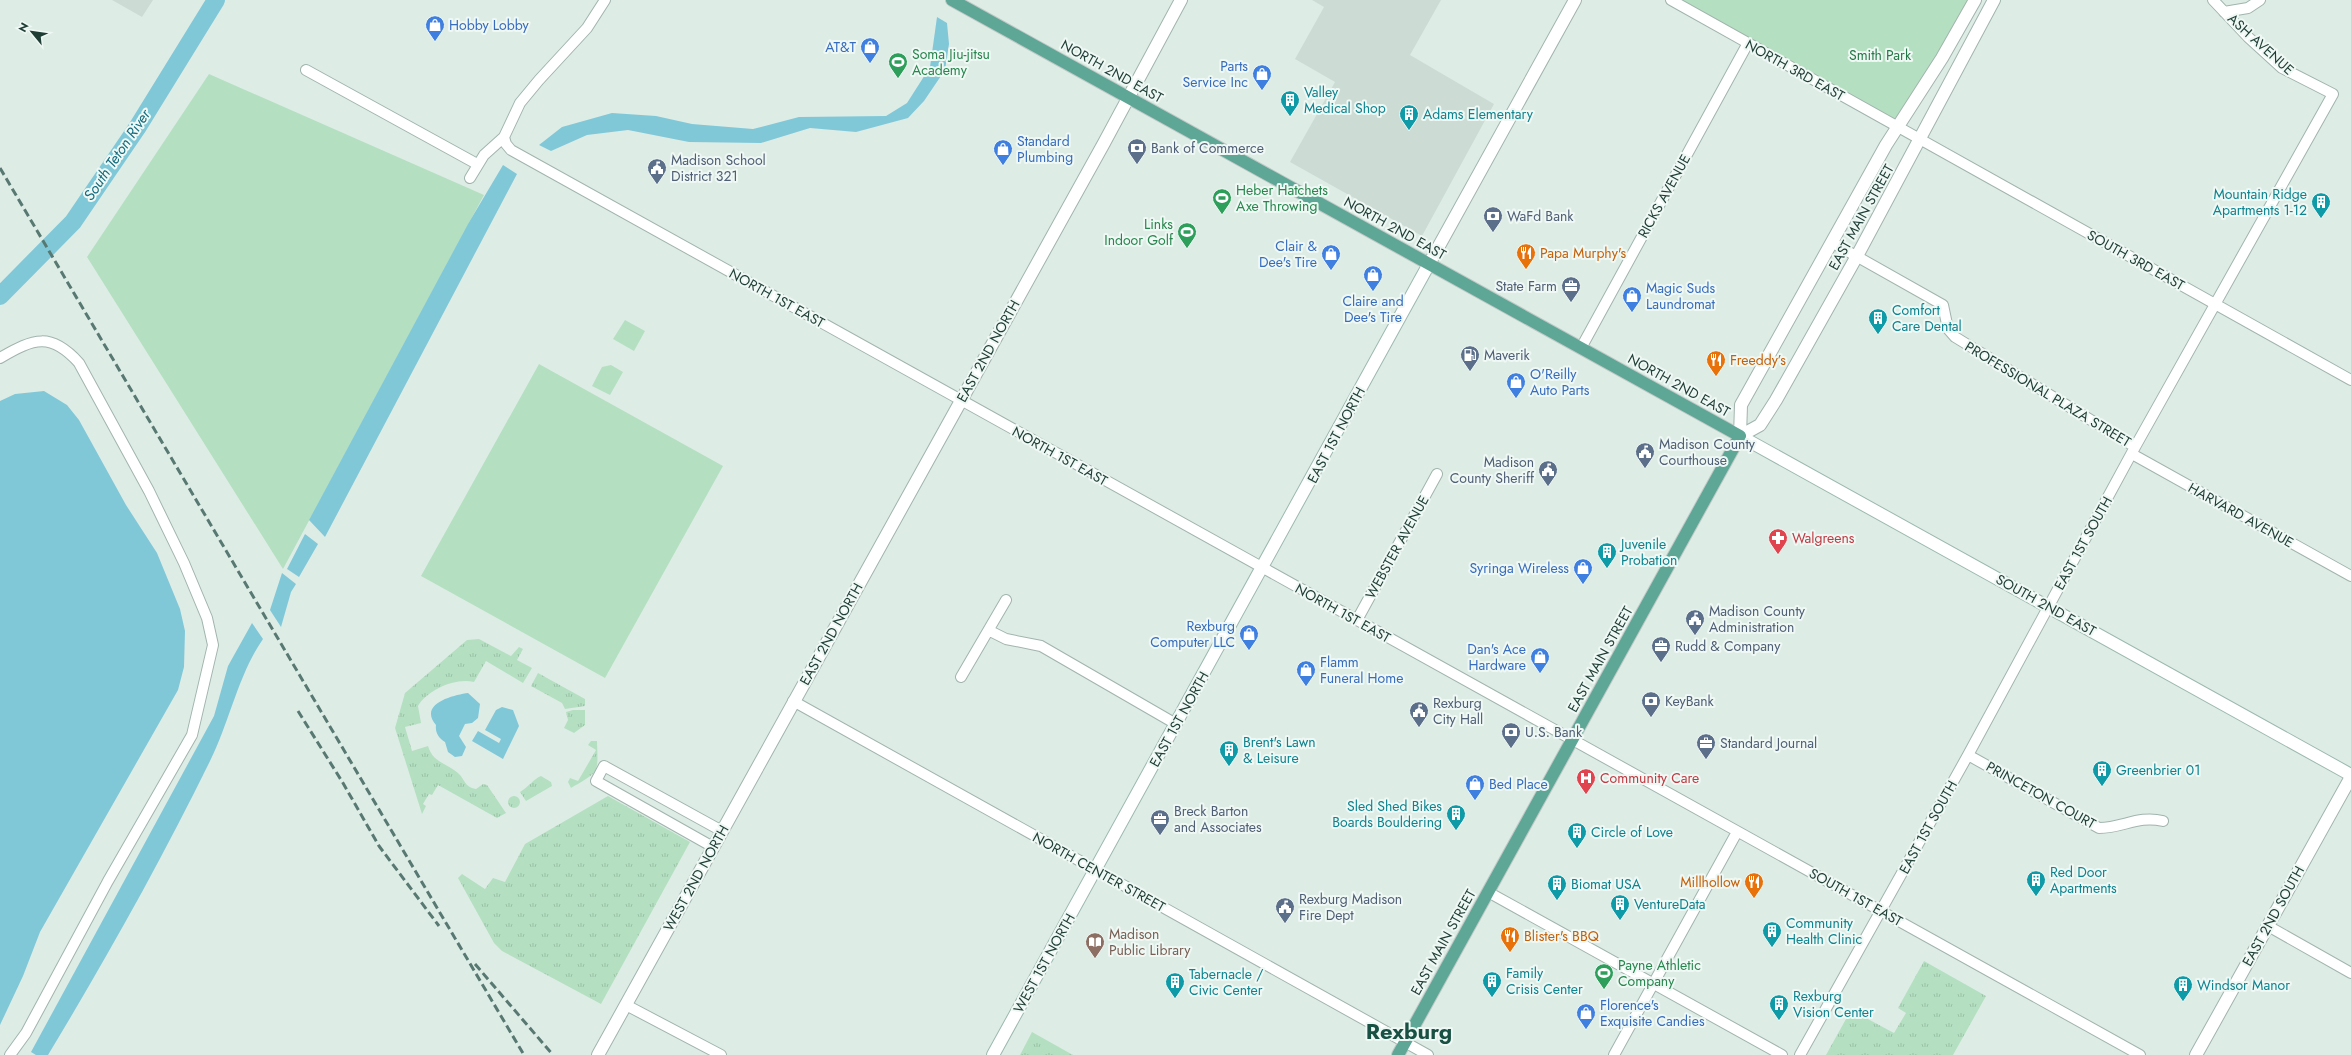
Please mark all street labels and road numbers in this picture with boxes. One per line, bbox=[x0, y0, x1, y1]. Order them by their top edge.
street label: ASH AVENUE bbox=[2223, 9, 2299, 79]
street label: NORTH 3RD EAST bbox=[1742, 34, 1849, 106]
street label: NORTH 2ND EAST bbox=[1057, 35, 1167, 108]
street label: RICKS AVENUE bbox=[1633, 151, 1695, 241]
street label: EAST MAIN STREET bbox=[1824, 160, 1899, 274]
street label: NORTH 2ND EAST bbox=[1340, 192, 1450, 265]
street label: SOUTH 3RD EAST bbox=[2084, 225, 2189, 295]
street label: NORTH 1ST EAST bbox=[726, 263, 829, 333]
street label: EAST 2ND NORTH bbox=[952, 296, 1024, 406]
street label: PROFESSIONAL PLAZA STREET bbox=[1961, 336, 2135, 452]
street label: NORTH 2ND EAST bbox=[1624, 349, 1734, 422]
street label: EAST 1ST NORTH bbox=[1302, 383, 1370, 487]
street label: NORTH 1ST EAST bbox=[1009, 421, 1112, 491]
street label: HARVARD AVENUE bbox=[2185, 478, 2297, 552]
street label: WEBSTER AVENUE bbox=[1360, 492, 1434, 602]
street label: EAST 1ST SOUTH bbox=[2049, 493, 2117, 593]
street label: SOUTH 2ND EAST bbox=[1992, 569, 2100, 641]
street label: NORTH 1ST EAST bbox=[1292, 578, 1395, 648]
street label: EAST 2ND NORTH bbox=[795, 579, 867, 689]
street label: EAST MAIN STREET bbox=[1563, 602, 1638, 716]
street label: EAST 1ST NORTH bbox=[1144, 668, 1214, 770]
street label: PRINCETON COURT bbox=[1982, 756, 2100, 834]
street label: EAST 1ST SOUTH bbox=[1894, 777, 1962, 877]
street label: WEST 2ND NORTH bbox=[658, 821, 734, 935]
street label: NORTH CENTER STREET bbox=[1029, 827, 1169, 917]
street label: EAST 2ND SOUTH bbox=[2237, 862, 2309, 970]
street label: SOUTH 1ST EAST bbox=[1806, 863, 1907, 931]
street label: EAST MAIN STREET bbox=[1406, 885, 1481, 999]
street label: WEST 1ST NORTH bbox=[1008, 910, 1080, 1016]

